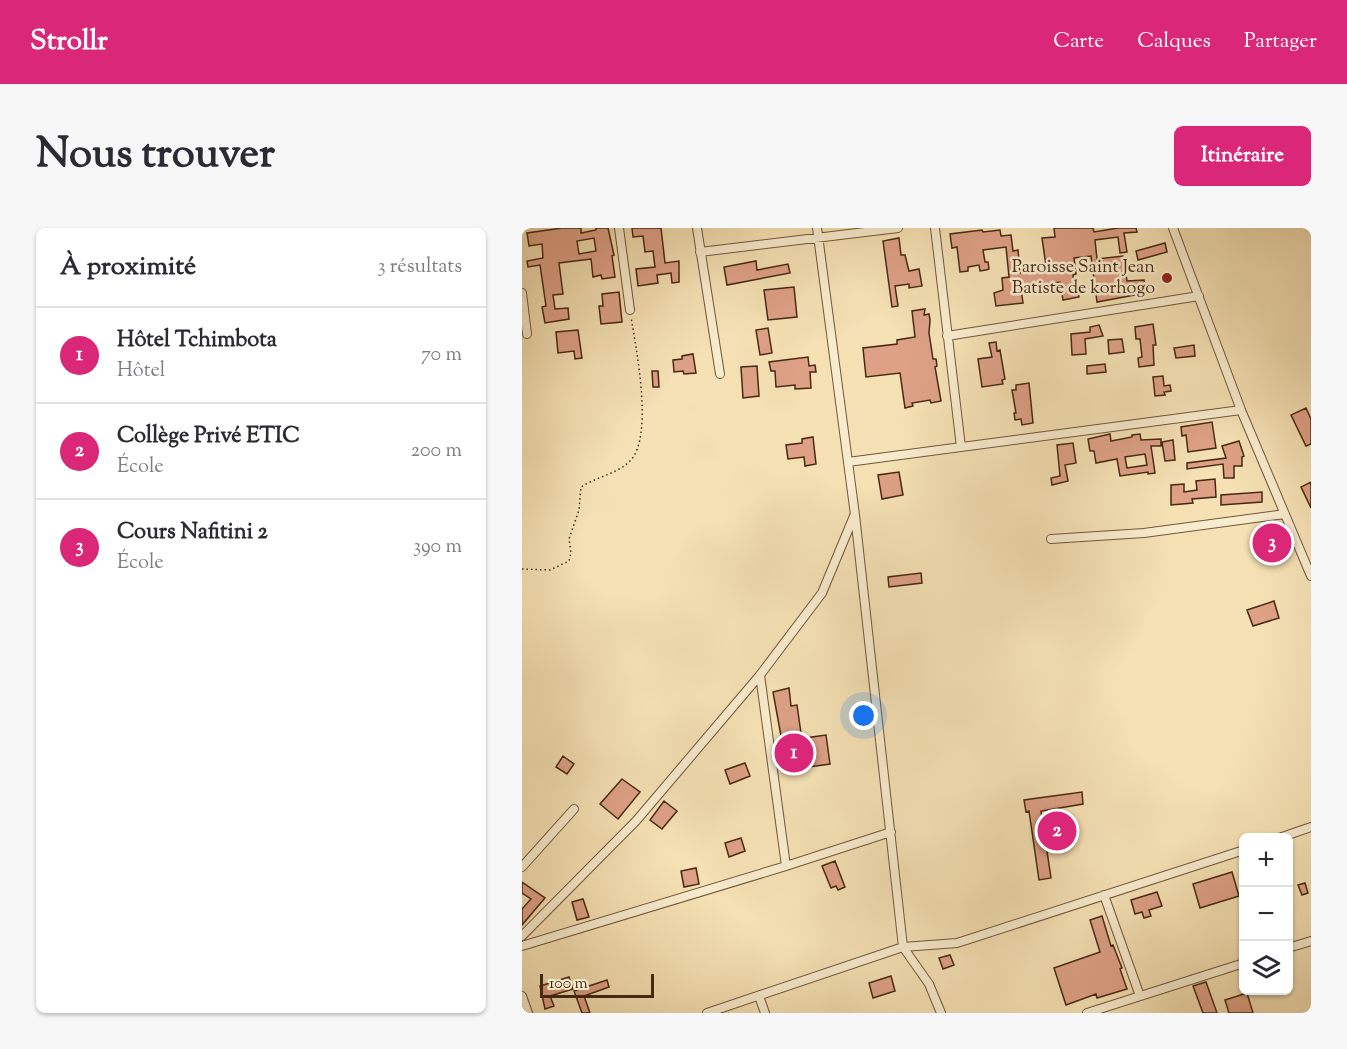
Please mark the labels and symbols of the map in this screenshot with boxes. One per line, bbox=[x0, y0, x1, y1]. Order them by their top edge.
place label: Paroisse Saint Jean Batiste de korhogo bbox=[1012, 255, 1155, 302]
marker: Paroisse Saint Jean Batiste de korhogo bbox=[1160, 271, 1174, 285]
pin: 3 bbox=[1252, 520, 1292, 566]
your location bbox=[849, 701, 878, 730]
pin: 1 bbox=[774, 730, 814, 776]
pin: 2 bbox=[1038, 808, 1076, 854]
scale bar bbox=[540, 971, 654, 998]

